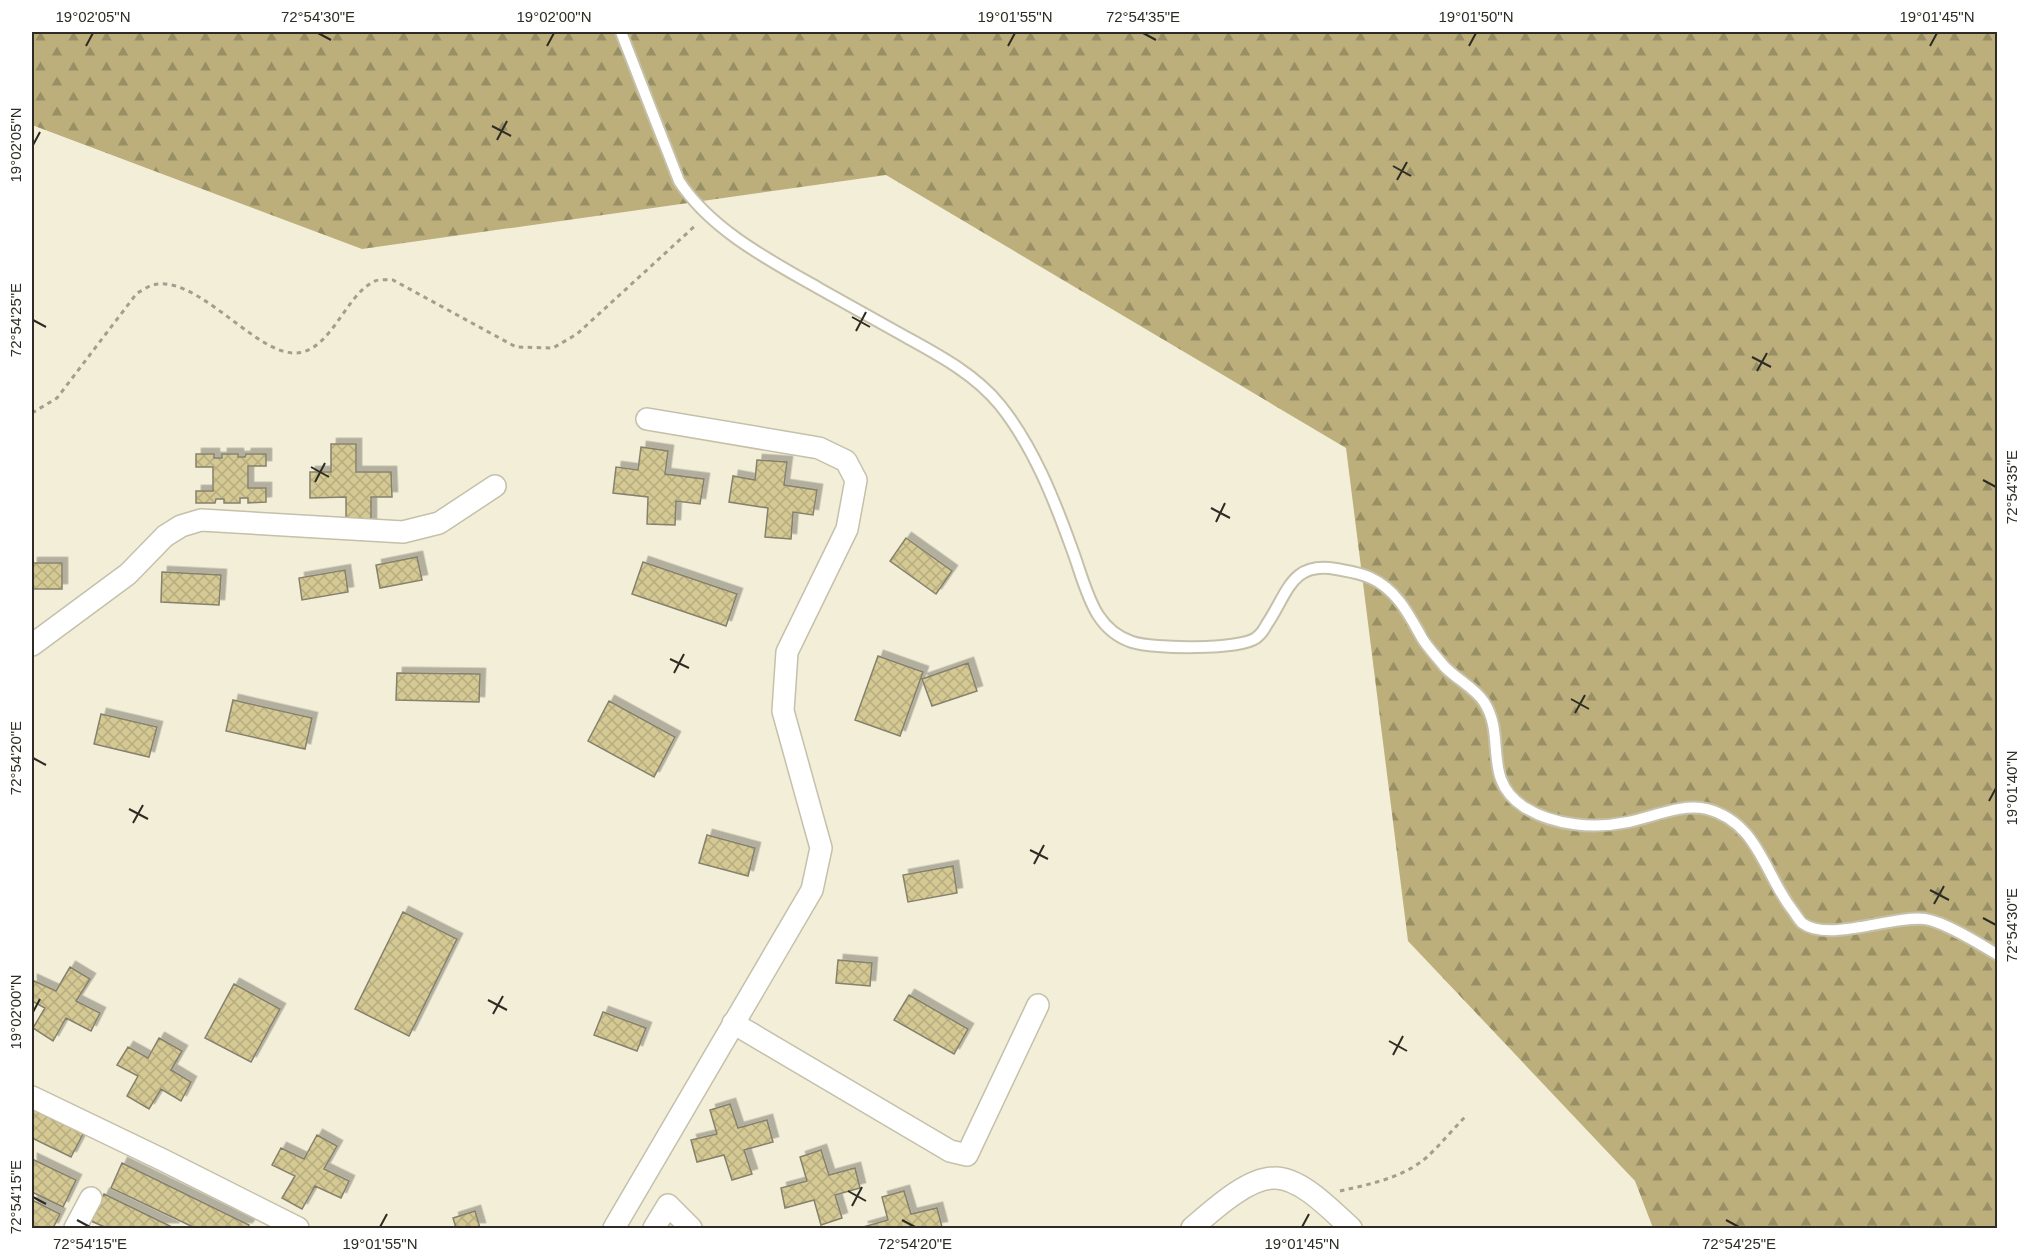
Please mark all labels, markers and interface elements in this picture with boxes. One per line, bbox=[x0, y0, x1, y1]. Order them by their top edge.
text: 19°02'05"N bbox=[55, 8, 131, 25]
text: 72°54'30"E bbox=[281, 8, 355, 25]
text: 19°02'00"N bbox=[516, 8, 592, 25]
text: 19°01'55"N bbox=[977, 8, 1053, 25]
text: 72°54'35"E bbox=[1106, 8, 1180, 25]
text: 19°01'50"N bbox=[1438, 8, 1514, 25]
text: 19°01'45"N bbox=[1899, 8, 1975, 25]
text: 19°02'05"N bbox=[7, 107, 24, 183]
text: 72°54'25"E bbox=[7, 283, 24, 357]
text: 72°54'35"E bbox=[2003, 450, 2020, 524]
text: 72°54'20"E bbox=[7, 721, 24, 795]
text: 19°01'40"N bbox=[2003, 750, 2020, 826]
text: 72°54'30"E bbox=[2003, 888, 2020, 962]
text: 19°02'00"N bbox=[7, 974, 24, 1050]
text: 72°54'15"E bbox=[7, 1160, 24, 1234]
text: 72°54'15"E bbox=[53, 1235, 127, 1252]
text: 19°01'55"N bbox=[342, 1235, 418, 1252]
text: 72°54'20"E bbox=[878, 1235, 952, 1252]
text: 19°01'45"N bbox=[1264, 1235, 1340, 1252]
text: 72°54'25"E bbox=[1702, 1235, 1776, 1252]

